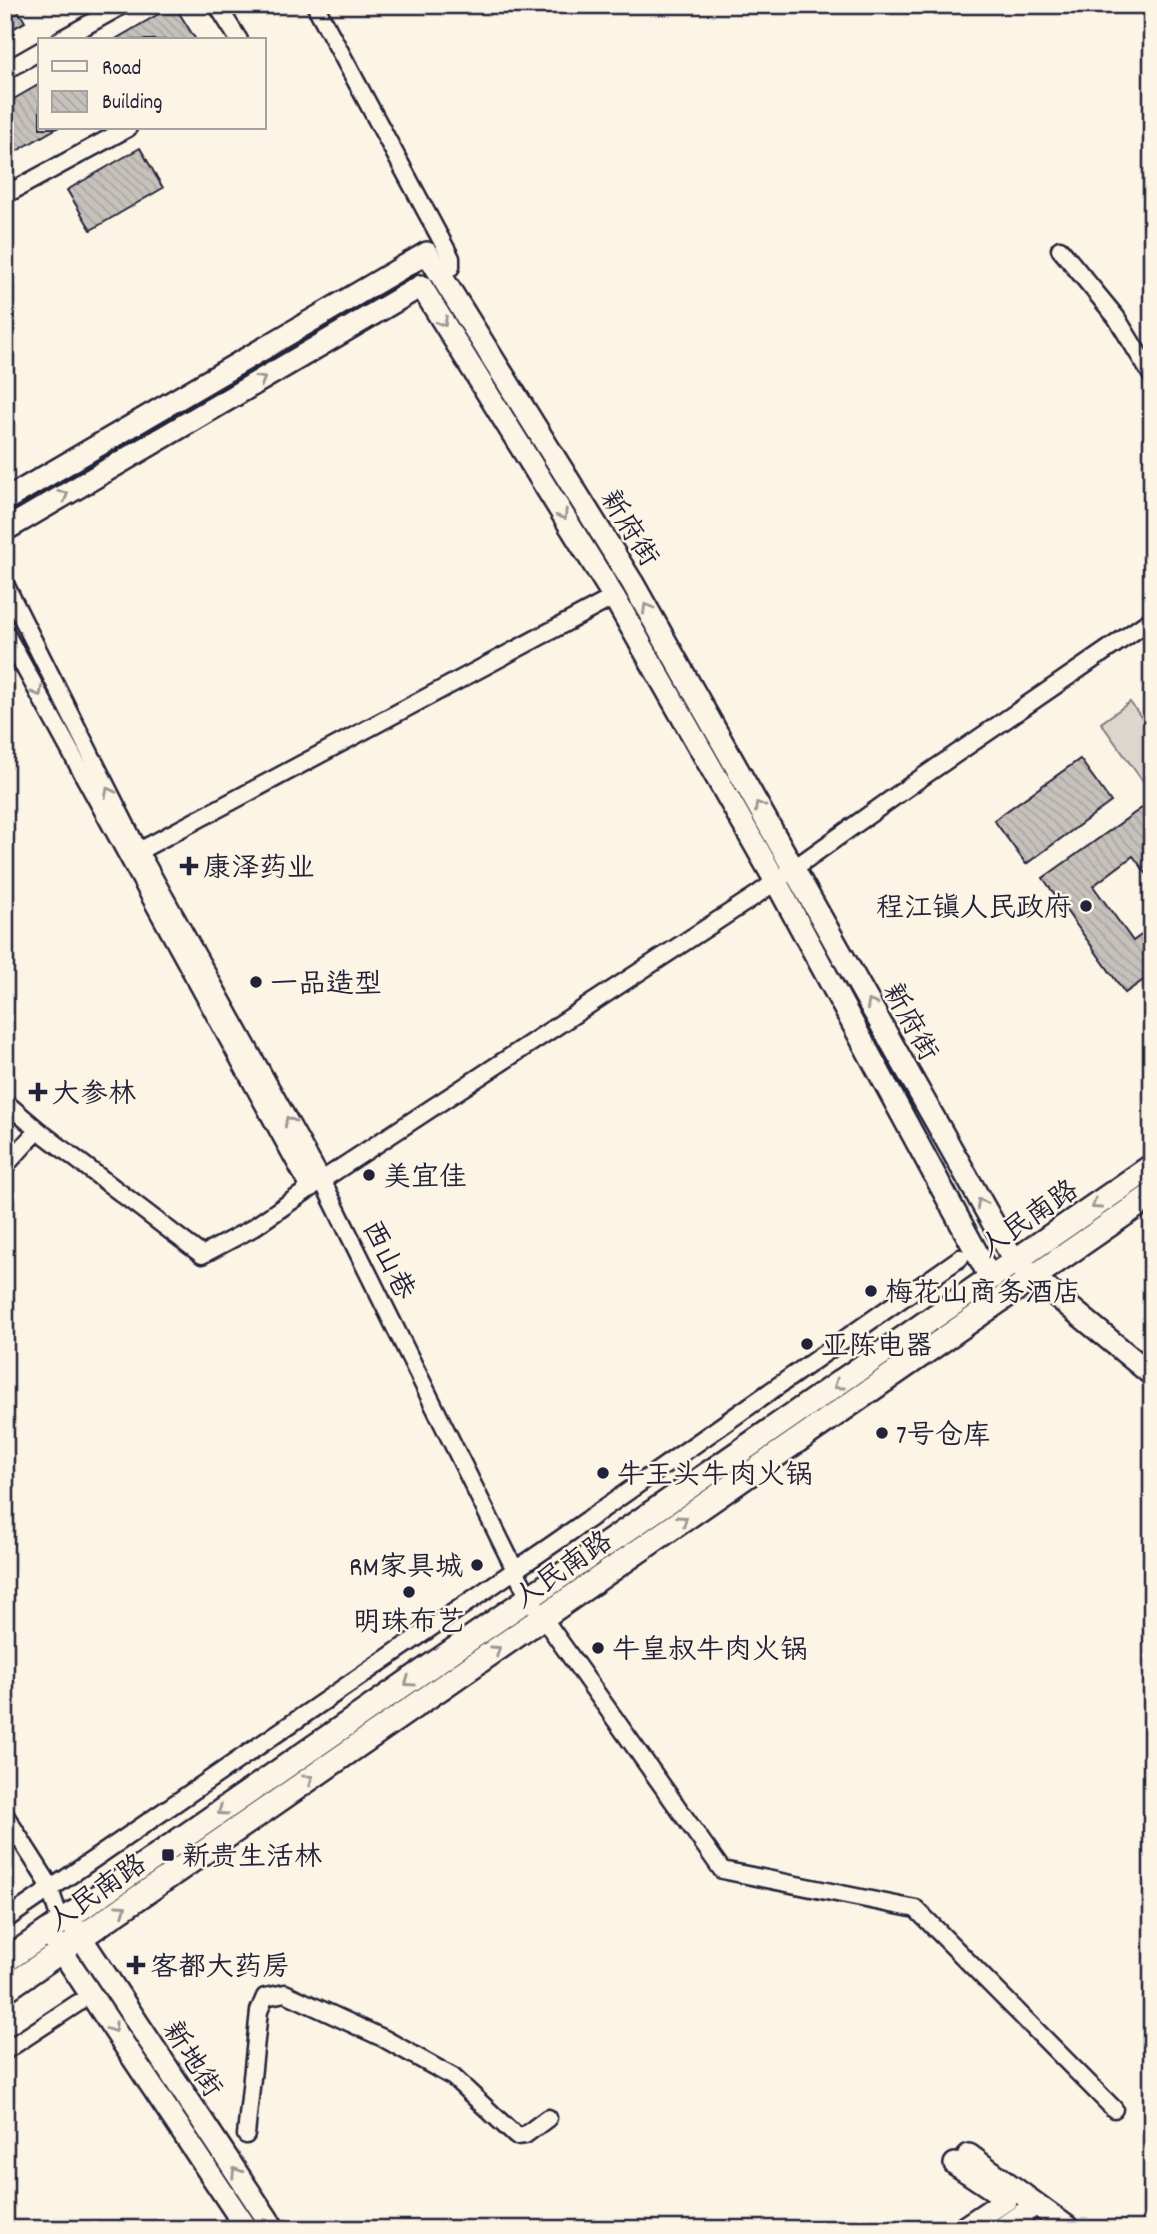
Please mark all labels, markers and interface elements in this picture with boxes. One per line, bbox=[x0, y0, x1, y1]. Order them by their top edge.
legend bbox=[38, 38, 266, 130]
text: Road bbox=[102, 55, 141, 85]
text: Building bbox=[102, 89, 162, 119]
one-way arrow bbox=[435, 314, 448, 327]
one-way arrow bbox=[253, 375, 266, 388]
street label: 新府街 bbox=[588, 483, 666, 576]
one-way arrow bbox=[57, 490, 70, 503]
one-way arrow bbox=[555, 507, 568, 520]
one-way arrow bbox=[642, 603, 655, 615]
one-way arrow bbox=[30, 685, 43, 697]
one-way arrow bbox=[104, 787, 118, 799]
one-way arrow bbox=[754, 800, 767, 813]
place label: 康泽药业 bbox=[203, 851, 315, 891]
marker: 康泽药业 bbox=[181, 858, 197, 874]
place label: 程江镇人民政府 bbox=[876, 891, 1072, 931]
marker: 程江镇人民政府 bbox=[1078, 898, 1094, 914]
place label: 一品造型 bbox=[270, 967, 382, 1007]
marker: 一品造型 bbox=[248, 974, 264, 990]
street label: 新府街 bbox=[870, 977, 945, 1070]
one-way arrow bbox=[866, 999, 879, 1011]
place label: 大参林 bbox=[52, 1077, 136, 1117]
marker: 大参林 bbox=[30, 1084, 46, 1100]
one-way arrow bbox=[284, 1115, 297, 1128]
place label: 美宜佳 bbox=[383, 1160, 467, 1200]
marker: 美宜佳 bbox=[361, 1167, 377, 1183]
street label: 人民南路 bbox=[974, 1173, 1088, 1270]
one-way arrow bbox=[1091, 1197, 1104, 1209]
one-way arrow bbox=[976, 1198, 989, 1210]
street label: 西山巷 bbox=[349, 1215, 422, 1309]
place label: 梅花山商务酒店 bbox=[885, 1276, 1081, 1316]
marker: 梅花山商务酒店 bbox=[863, 1283, 879, 1299]
place label: 亚陈电器 bbox=[821, 1329, 933, 1369]
marker: 亚陈电器 bbox=[799, 1336, 815, 1352]
one-way arrow bbox=[832, 1377, 845, 1390]
place label: 7号仓库 bbox=[896, 1418, 991, 1458]
marker: 7号仓库 bbox=[874, 1425, 890, 1441]
place label: 牛王头牛肉火锅 bbox=[617, 1458, 813, 1498]
marker: 牛王头牛肉火锅 bbox=[595, 1465, 611, 1481]
one-way arrow bbox=[675, 1515, 688, 1528]
street label: 人民南路 bbox=[508, 1524, 622, 1621]
place label: RM家具城 bbox=[349, 1550, 463, 1590]
marker: RM家具城 bbox=[469, 1557, 485, 1573]
marker: 明珠布艺 bbox=[401, 1584, 417, 1600]
place label: 明珠布艺 bbox=[353, 1605, 465, 1645]
place label: 牛皇叔牛肉火锅 bbox=[612, 1633, 808, 1673]
marker: 牛皇叔牛肉火锅 bbox=[590, 1640, 606, 1656]
one-way arrow bbox=[488, 1646, 501, 1658]
one-way arrow bbox=[404, 1674, 417, 1686]
one-way arrow bbox=[301, 1775, 314, 1787]
one-way arrow bbox=[216, 1803, 229, 1816]
place label: 新贵生活林 bbox=[182, 1840, 322, 1880]
street label: 人民南路 bbox=[42, 1847, 156, 1944]
marker: 新贵生活林 bbox=[160, 1847, 176, 1863]
one-way arrow bbox=[114, 1905, 127, 1917]
place label: 客都大药房 bbox=[150, 1950, 290, 1990]
marker: 客都大药房 bbox=[128, 1957, 144, 1973]
street label: 新地街 bbox=[150, 2015, 229, 2107]
one-way arrow bbox=[105, 2021, 118, 2034]
one-way arrow bbox=[232, 2167, 244, 2180]

